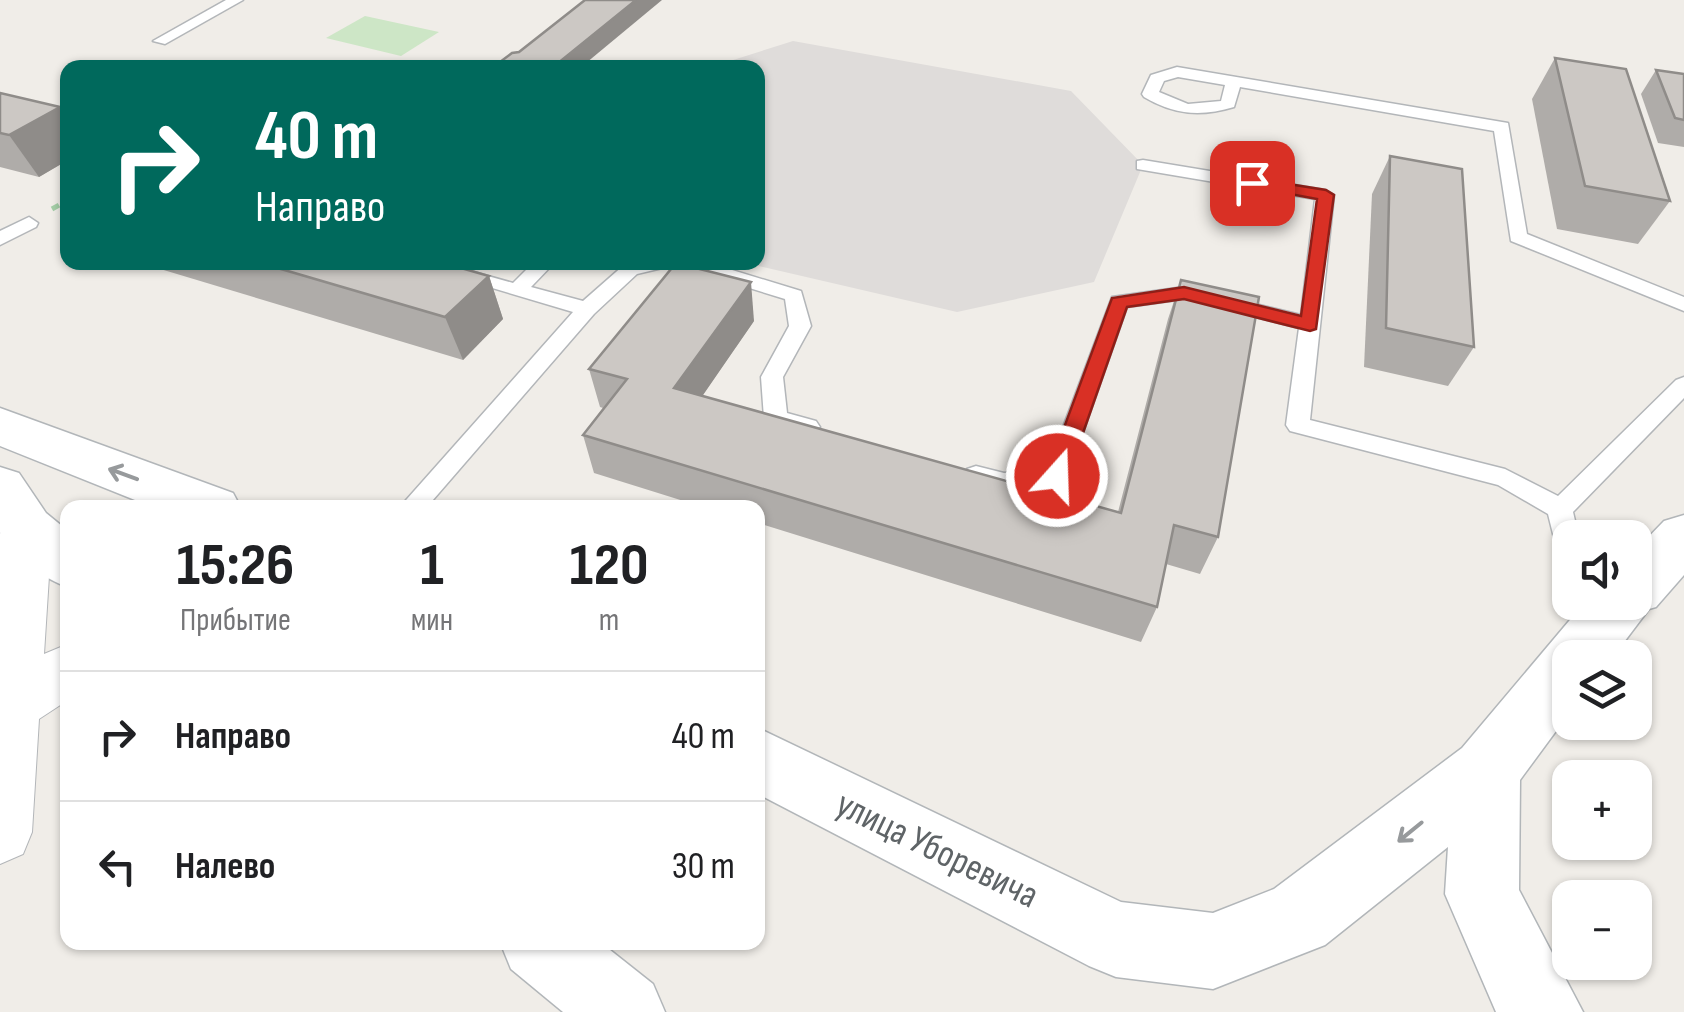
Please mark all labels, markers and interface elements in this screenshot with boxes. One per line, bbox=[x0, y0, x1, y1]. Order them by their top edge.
text: 40 m bbox=[255, 95, 378, 179]
icon: right bbox=[90, 100, 220, 230]
pin bbox=[1210, 141, 1295, 226]
icon: arrive bbox=[1225, 156, 1280, 211]
text: Направо bbox=[255, 180, 385, 235]
position arrow bbox=[1005, 424, 1109, 528]
one-way arrow bbox=[108, 464, 139, 482]
map controls bbox=[1552, 520, 1652, 980]
button: sound bbox=[1552, 520, 1652, 620]
text: 15:26 bbox=[176, 530, 294, 602]
text: 1 bbox=[420, 530, 444, 602]
text: 120 bbox=[570, 530, 649, 602]
text: Прибытие bbox=[180, 601, 291, 640]
text: мин bbox=[411, 601, 453, 640]
text: m bbox=[599, 601, 619, 640]
button: layers bbox=[1552, 640, 1652, 740]
icon: right bbox=[90, 709, 145, 764]
text: Направо bbox=[175, 714, 291, 759]
text: 40 m bbox=[672, 714, 735, 759]
button: + bbox=[1552, 760, 1652, 860]
street label: улица Уборевича bbox=[829, 782, 1045, 918]
one-way arrow bbox=[1398, 821, 1424, 843]
icon: left bbox=[90, 839, 145, 894]
text: Налево bbox=[175, 844, 275, 889]
text: 30 m bbox=[672, 844, 735, 889]
button: − bbox=[1552, 880, 1652, 980]

